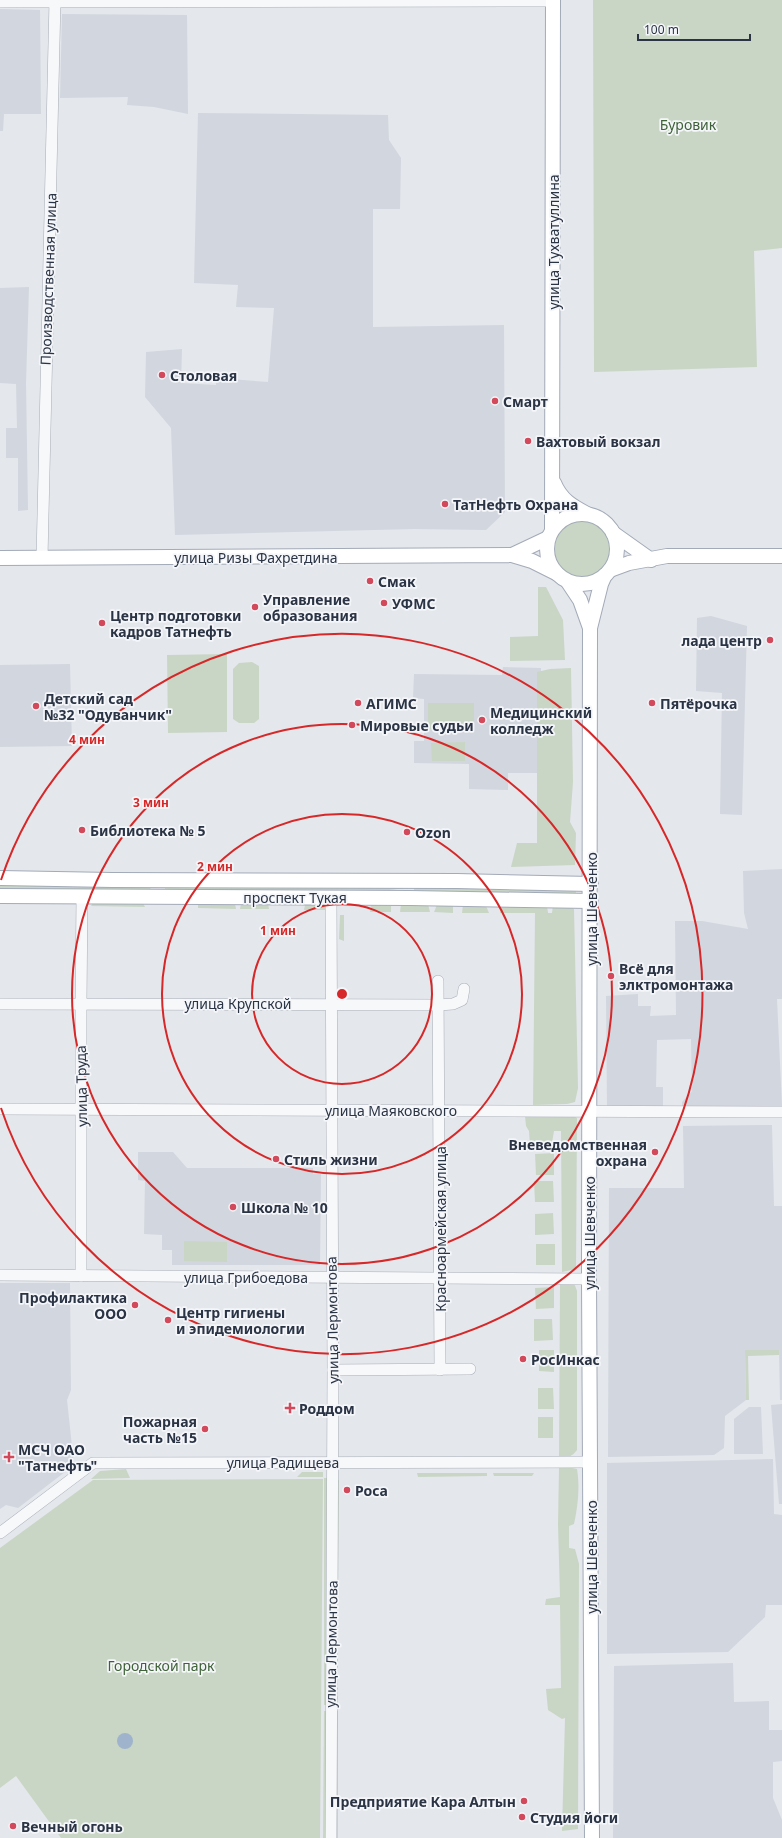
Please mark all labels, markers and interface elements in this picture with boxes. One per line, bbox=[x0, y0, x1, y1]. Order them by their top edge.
scale bar bbox=[638, 16, 750, 42]
text: 100 m bbox=[644, 21, 679, 38]
park label: Буровик bbox=[660, 115, 717, 134]
street label: улица Тухватуллина bbox=[544, 174, 563, 310]
street label: Производственная улица bbox=[35, 192, 61, 366]
place label: Столовая bbox=[170, 366, 237, 385]
marker: Столовая bbox=[157, 370, 167, 380]
place label: Смарт bbox=[503, 392, 548, 411]
marker: Смарт bbox=[490, 396, 500, 406]
place label: Вахтовый вокзал bbox=[536, 432, 660, 451]
marker: Вахтовый вокзал bbox=[523, 436, 533, 446]
place label: ТатНефть Охрана bbox=[453, 495, 578, 514]
marker: ТатНефть Охрана bbox=[440, 499, 450, 509]
street label: улица Ризы Фахретдина bbox=[174, 548, 338, 567]
place label: Смак bbox=[378, 572, 416, 591]
marker: Смак bbox=[365, 576, 375, 586]
place label: Управление образования bbox=[263, 590, 357, 625]
place label: УФМС bbox=[392, 594, 435, 613]
marker: УФМС bbox=[379, 598, 389, 608]
marker: Управление образования bbox=[250, 602, 260, 612]
place label: Центр подготовки кадров Татнефть bbox=[110, 606, 242, 641]
marker: Центр подготовки кадров Татнефть bbox=[97, 618, 107, 628]
place label: лада центр bbox=[682, 631, 762, 650]
marker: лада центр bbox=[765, 635, 775, 645]
place label: Детский сад №32 "Одуванчик" bbox=[44, 689, 172, 724]
place label: АГИМС bbox=[366, 694, 417, 713]
place label: Пятёрочка bbox=[660, 694, 737, 713]
marker: АГИМС bbox=[353, 698, 363, 708]
marker: Пятёрочка bbox=[647, 698, 657, 708]
marker: Детский сад №32 "Одуванчик" bbox=[31, 701, 41, 711]
place label: Медицинский колледж bbox=[490, 703, 592, 738]
marker: Медицинский колледж bbox=[477, 715, 487, 725]
place label: Мировые судьи bbox=[360, 716, 474, 735]
marker: Мировые судьи bbox=[347, 720, 357, 730]
text: 4 мин bbox=[69, 731, 105, 748]
text: 3 мин bbox=[133, 794, 169, 811]
place label: Библиотека № 5 bbox=[90, 821, 205, 840]
place label: Ozon bbox=[415, 823, 451, 842]
marker: Библиотека № 5 bbox=[77, 825, 87, 835]
marker: Ozon bbox=[402, 827, 412, 837]
street label: улица Шевченко bbox=[582, 852, 601, 966]
text: 2 мин bbox=[197, 858, 233, 875]
street label: проспект Тукая bbox=[243, 888, 347, 907]
text: 1 мин bbox=[260, 922, 296, 939]
place label: Всё для элктромонтажа bbox=[619, 959, 733, 994]
marker: Всё для элктромонтажа bbox=[606, 971, 616, 981]
centre of rings bbox=[335, 987, 349, 1001]
street label: улица Крупской bbox=[185, 994, 291, 1013]
street label: улица Труда bbox=[71, 1045, 91, 1127]
street label: улица Маяковского bbox=[325, 1101, 457, 1120]
place label: Вневедомственная охрана bbox=[509, 1135, 647, 1170]
street label: Красноармейская улица bbox=[431, 1146, 450, 1312]
marker: Вневедомственная охрана bbox=[650, 1147, 660, 1157]
place label: Стиль жизни bbox=[284, 1150, 378, 1169]
marker: Стиль жизни bbox=[271, 1154, 281, 1164]
street label: улица Шевченко bbox=[580, 1176, 599, 1290]
place label: Школа № 10 bbox=[241, 1198, 328, 1217]
marker: Школа № 10 bbox=[228, 1202, 238, 1212]
street label: улица Лермонтова bbox=[321, 1256, 343, 1384]
street label: улица Грибоедова bbox=[184, 1268, 308, 1287]
place label: Профилактика ООО bbox=[19, 1288, 127, 1323]
marker: Профилактика ООО bbox=[130, 1300, 140, 1310]
place label: Центр гигиены и эпидемиологии bbox=[176, 1303, 305, 1338]
marker: Центр гигиены и эпидемиологии bbox=[163, 1315, 173, 1325]
place label: РосИнкас bbox=[531, 1350, 600, 1369]
marker: РосИнкас bbox=[518, 1354, 528, 1364]
place label: Роддом bbox=[299, 1399, 355, 1418]
marker: Роддом bbox=[284, 1402, 296, 1414]
place label: Пожарная часть №15 bbox=[123, 1412, 197, 1447]
marker: Пожарная часть №15 bbox=[200, 1424, 210, 1434]
place label: МСЧ ОАО "Татнефть" bbox=[18, 1440, 97, 1475]
marker: МСЧ ОАО "Татнефть" bbox=[3, 1451, 15, 1463]
street label: улица Радищева bbox=[227, 1453, 339, 1472]
place label: Роса bbox=[355, 1481, 388, 1500]
marker: Роса bbox=[342, 1485, 352, 1495]
street label: улица Шевченко bbox=[582, 1500, 601, 1614]
street label: улица Лермонтова bbox=[320, 1580, 342, 1708]
park label: Городской парк bbox=[108, 1656, 215, 1675]
place label: Предприятие Кара Алтын bbox=[330, 1792, 516, 1811]
marker: Предприятие Кара Алтын bbox=[519, 1796, 529, 1806]
place label: Студия йоги bbox=[530, 1808, 618, 1827]
marker: Студия йоги bbox=[517, 1812, 527, 1822]
place label: Вечный огонь bbox=[21, 1817, 123, 1836]
marker: Вечный огонь bbox=[8, 1821, 18, 1831]

